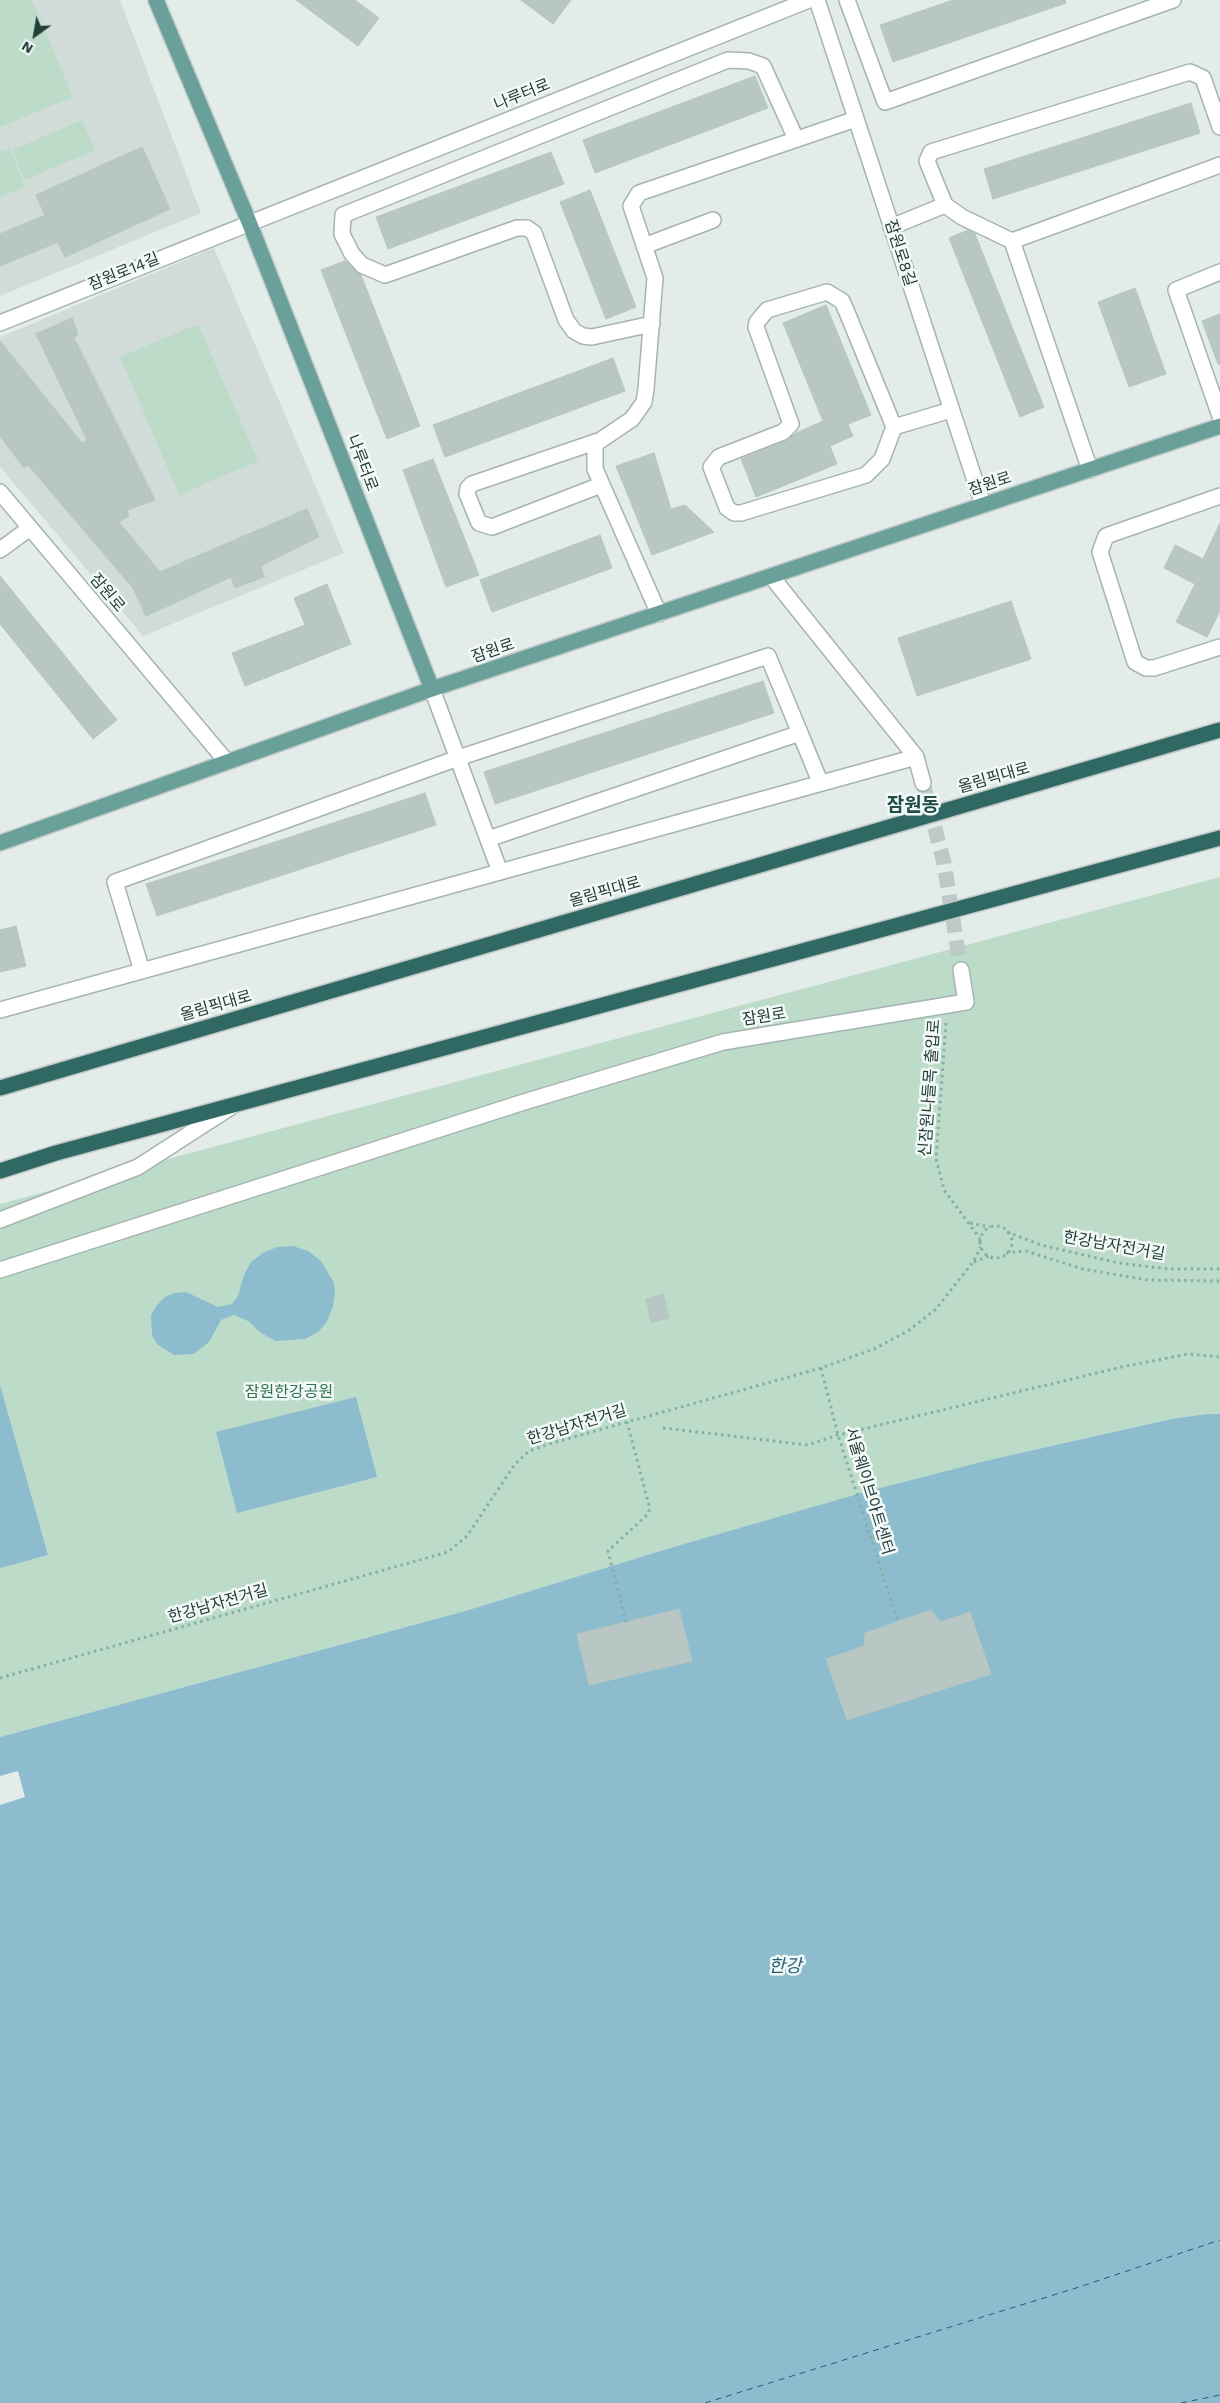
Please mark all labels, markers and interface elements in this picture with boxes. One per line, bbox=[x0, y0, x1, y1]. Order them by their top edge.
north arrow bbox=[10, 10, 60, 60]
text: N bbox=[18, 38, 36, 57]
street label: 나루터로 bbox=[491, 75, 553, 115]
street label: 잠원로8길 bbox=[880, 217, 920, 289]
street label: 잠원로14길 bbox=[86, 249, 162, 295]
street label: 나루터로 bbox=[342, 432, 382, 494]
street label: 잠원로 bbox=[966, 468, 1014, 500]
street label: 잠원로 bbox=[85, 570, 129, 616]
street label: 잠원로 bbox=[469, 635, 517, 667]
street label: 올림픽대로 bbox=[956, 759, 1032, 797]
district label: 잠원동 bbox=[887, 794, 939, 816]
street label: 올림픽대로 bbox=[567, 873, 643, 911]
street label: 올림픽대로 bbox=[178, 987, 254, 1025]
street label: 잠원로 bbox=[741, 1004, 787, 1030]
street label: 신잠원나들목 출입로 bbox=[916, 1019, 944, 1157]
street label: 한강남자전거길 bbox=[1062, 1228, 1166, 1264]
park label: 잠원한강공원 bbox=[245, 1382, 333, 1402]
street label: 한강남자전거길 bbox=[525, 1401, 629, 1449]
street label: 서울웨이브아트센터 bbox=[840, 1425, 898, 1557]
street label: 한강남자전거길 bbox=[166, 1581, 270, 1627]
water label: 한강 bbox=[768, 1956, 802, 1978]

